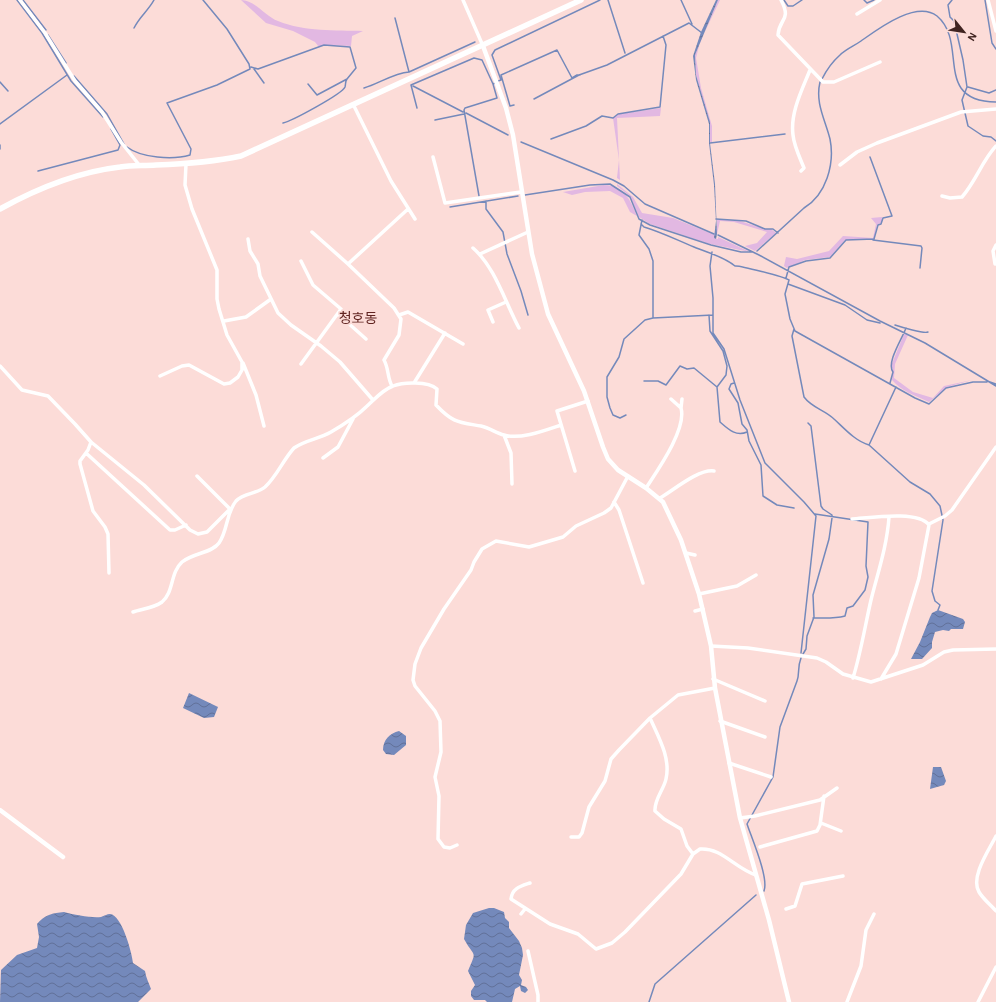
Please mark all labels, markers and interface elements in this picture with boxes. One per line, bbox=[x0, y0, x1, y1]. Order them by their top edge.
north arrow bbox=[944, 12, 984, 52]
text: N bbox=[966, 31, 979, 43]
district label: 청호동 bbox=[339, 311, 377, 326]

